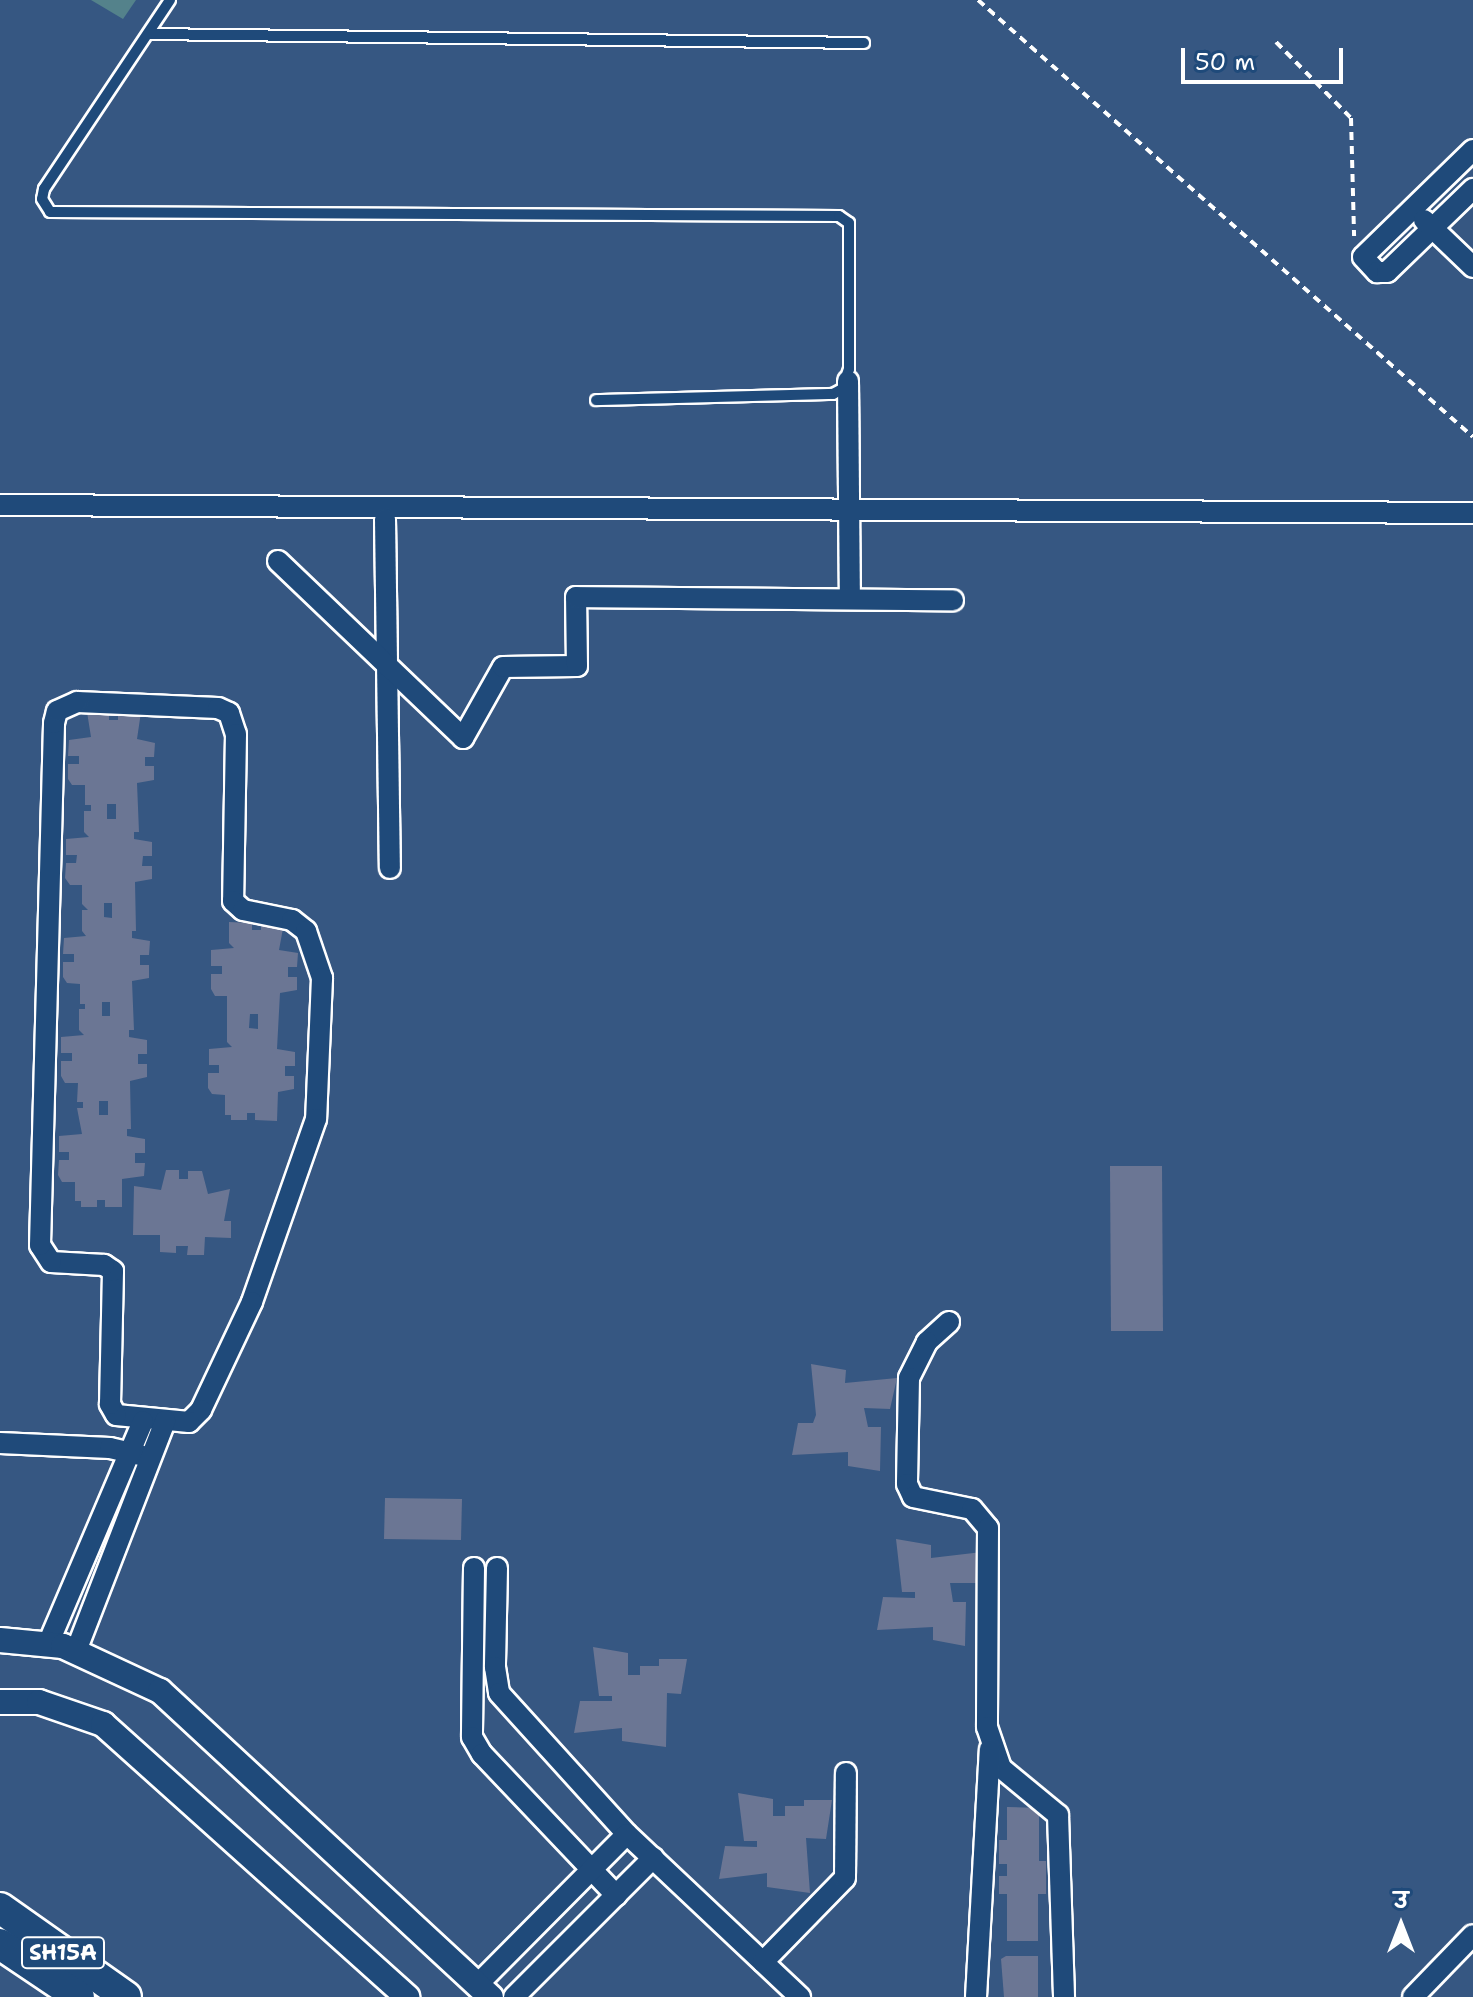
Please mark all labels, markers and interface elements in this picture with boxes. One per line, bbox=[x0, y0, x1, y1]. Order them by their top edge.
scale bar bbox=[1185, 32, 1347, 82]
text: 50 m bbox=[1195, 46, 1255, 78]
north arrow bbox=[1361, 1885, 1441, 1965]
text: उ bbox=[1394, 1886, 1408, 1915]
road number: SH15A bbox=[19, 1935, 107, 1971]

